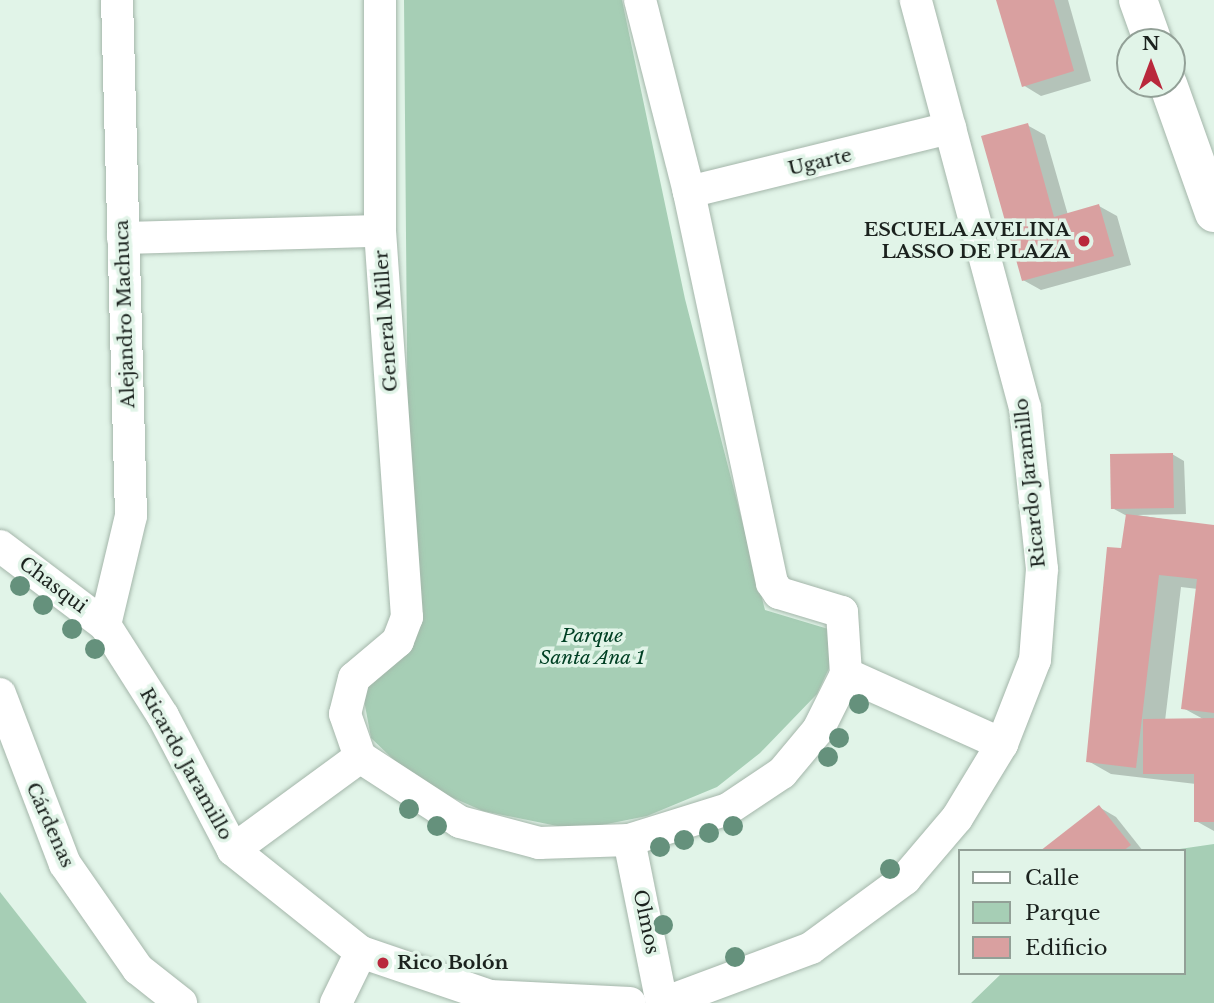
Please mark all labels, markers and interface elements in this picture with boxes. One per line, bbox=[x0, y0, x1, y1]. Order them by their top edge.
north arrow bbox=[1116, 28, 1186, 98]
text: N bbox=[1142, 32, 1160, 55]
street label: Ugarte bbox=[786, 144, 854, 180]
street label: Alejandro Machuca bbox=[110, 219, 140, 409]
place label: ESCUELA AVELINA LASSO DE PLAZA bbox=[862, 219, 1070, 263]
marker: ESCUELA AVELINA LASSO DE PLAZA bbox=[1076, 233, 1092, 249]
street label: General Miller bbox=[370, 249, 402, 393]
street label: Ricardo Jaramillo bbox=[1010, 397, 1050, 569]
street label: Chasqui bbox=[15, 552, 91, 618]
park label: Parque Santa Ana 1 bbox=[538, 625, 646, 669]
street label: Ricardo Jaramillo bbox=[135, 684, 237, 844]
street label: Cárdenas bbox=[21, 779, 79, 871]
legend bbox=[958, 849, 1186, 975]
text: Calle bbox=[1025, 865, 1079, 891]
street label: Olmos bbox=[628, 888, 664, 956]
text: Parque bbox=[1025, 900, 1100, 926]
text: Edificio bbox=[1025, 935, 1107, 961]
place label: Rico Bolón bbox=[397, 952, 508, 974]
marker: Rico Bolón bbox=[375, 955, 391, 971]

